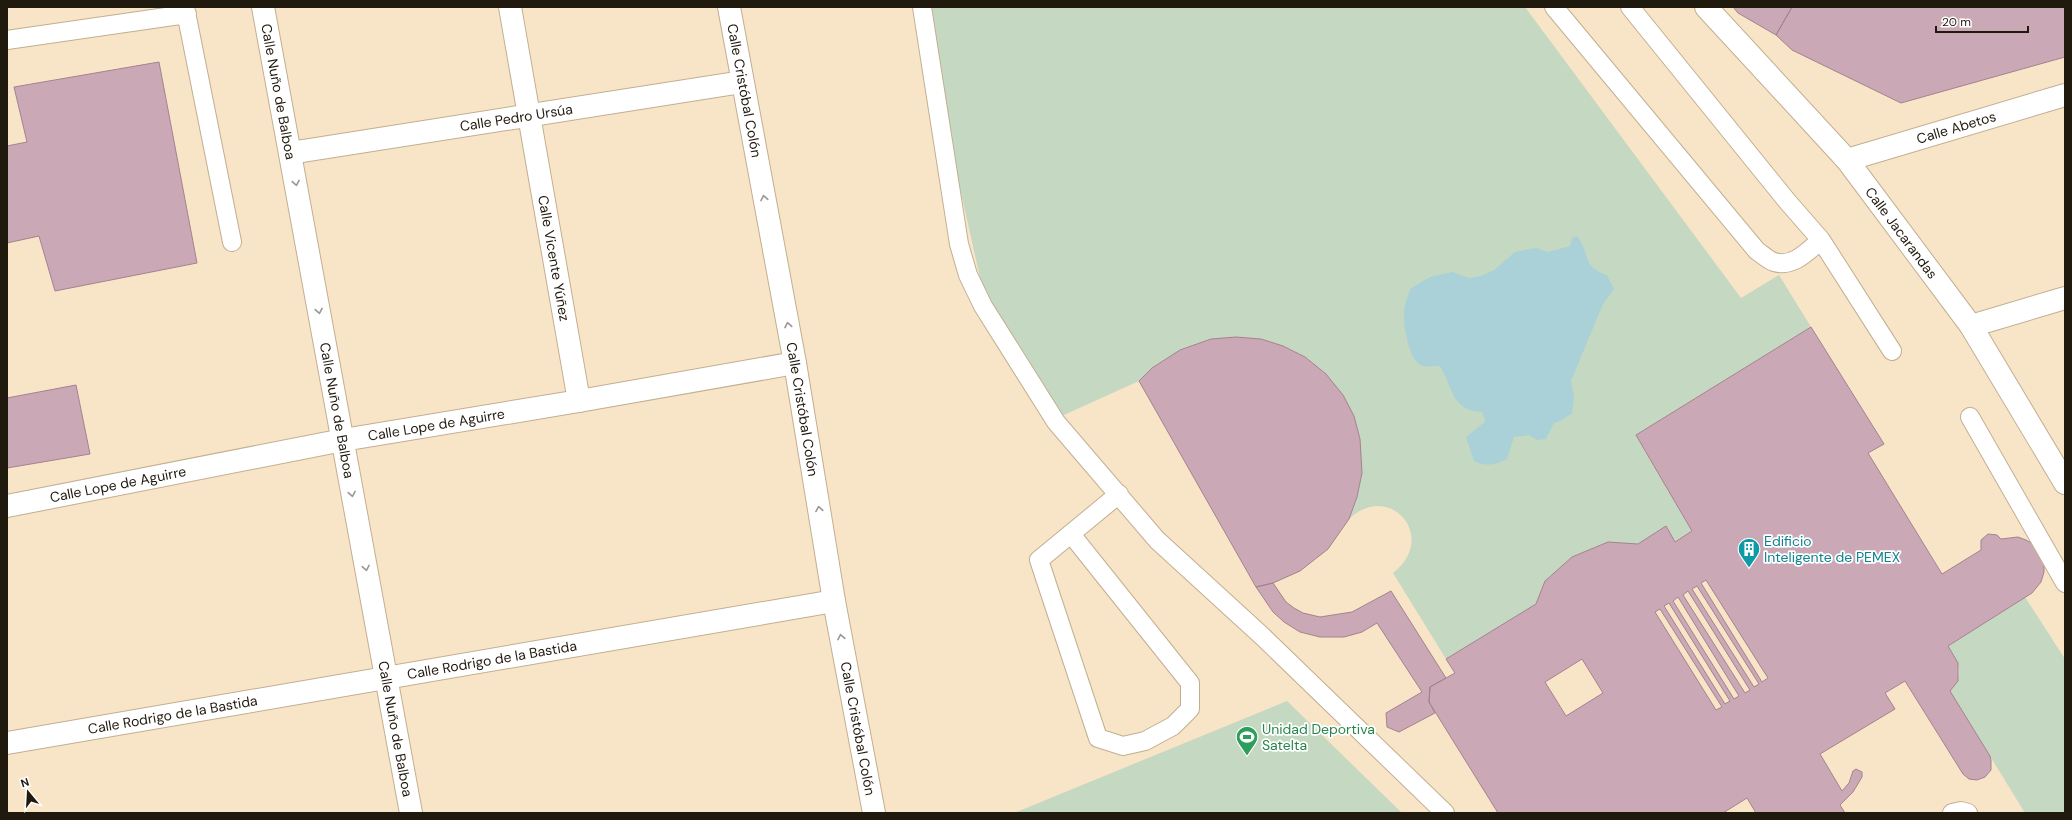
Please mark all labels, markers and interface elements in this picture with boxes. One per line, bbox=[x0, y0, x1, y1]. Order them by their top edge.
scale bar bbox=[1936, 8, 2028, 34]
text: 20 m bbox=[1942, 14, 1971, 30]
street label: Calle Nuño de Balboa bbox=[257, 22, 300, 161]
street label: Calle Cristóbal Colón bbox=[723, 22, 766, 159]
street label: Calle Pedro Ursúa bbox=[458, 100, 574, 135]
street label: Calle Abetos bbox=[1914, 107, 1998, 148]
one-way arrow bbox=[291, 180, 299, 186]
street label: Calle Jacarandas bbox=[1861, 183, 1942, 282]
street label: Calle Vicente Yúñez bbox=[534, 194, 574, 323]
one-way arrow bbox=[760, 195, 769, 201]
one-way arrow bbox=[314, 308, 323, 314]
one-way arrow bbox=[785, 322, 793, 329]
street label: Calle Nuño de Balboa bbox=[316, 341, 358, 480]
street label: Calle Cristóbal Colón bbox=[782, 341, 822, 478]
street label: Calle Lope de Aguirre bbox=[367, 404, 506, 445]
street label: Calle Lope de Aguirre bbox=[48, 462, 188, 506]
one-way arrow bbox=[347, 491, 356, 497]
one-way arrow bbox=[815, 506, 824, 512]
place label: Edificio Inteligente de PEMEX bbox=[1764, 532, 1900, 566]
building icon: Edificio Inteligente de PEMEX bbox=[1736, 536, 1762, 569]
one-way arrow bbox=[361, 565, 369, 571]
one-way arrow bbox=[837, 634, 846, 640]
street label: Calle Rodrigo de la Bastida bbox=[406, 636, 578, 683]
street label: Calle Nuño de Balboa bbox=[374, 660, 417, 798]
street label: Calle Cristóbal Colón bbox=[837, 660, 879, 797]
street label: Calle Rodrigo de la Bastida bbox=[86, 691, 259, 738]
place label: Unidad Deportiva Satelta bbox=[1262, 720, 1375, 754]
sports icon: Unidad Deportiva Satelta bbox=[1234, 724, 1260, 757]
north arrow bbox=[8, 772, 48, 812]
text: N bbox=[19, 775, 31, 790]

